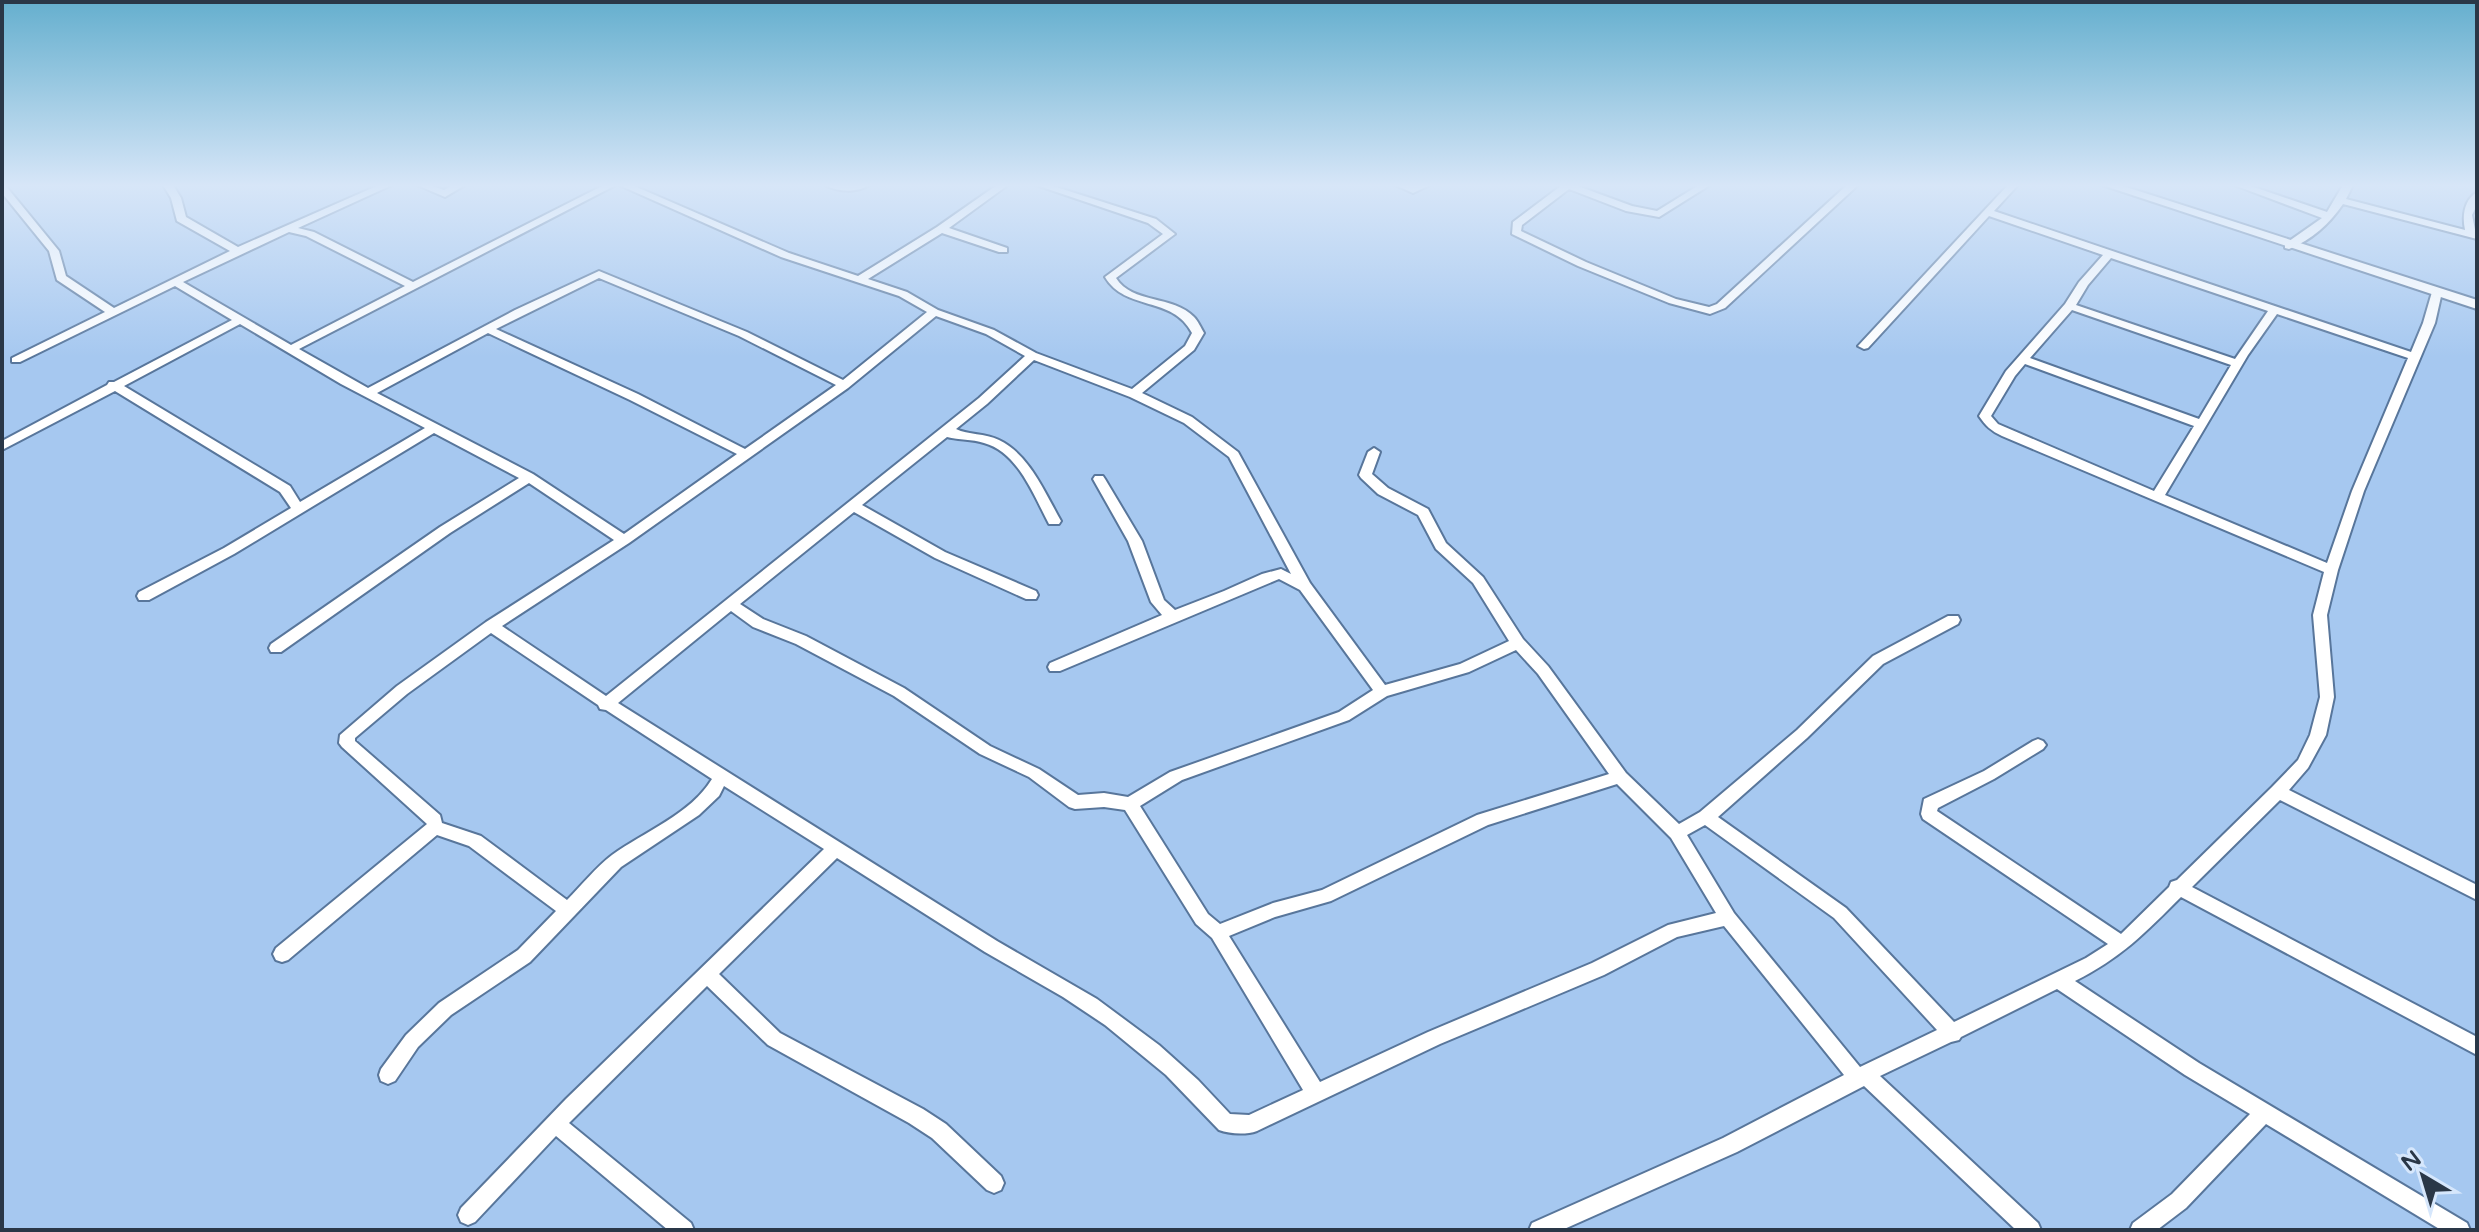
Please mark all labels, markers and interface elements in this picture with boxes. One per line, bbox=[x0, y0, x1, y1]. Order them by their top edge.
north arrow bbox=[2383, 1136, 2463, 1216]
text: N bbox=[2396, 1145, 2426, 1177]

